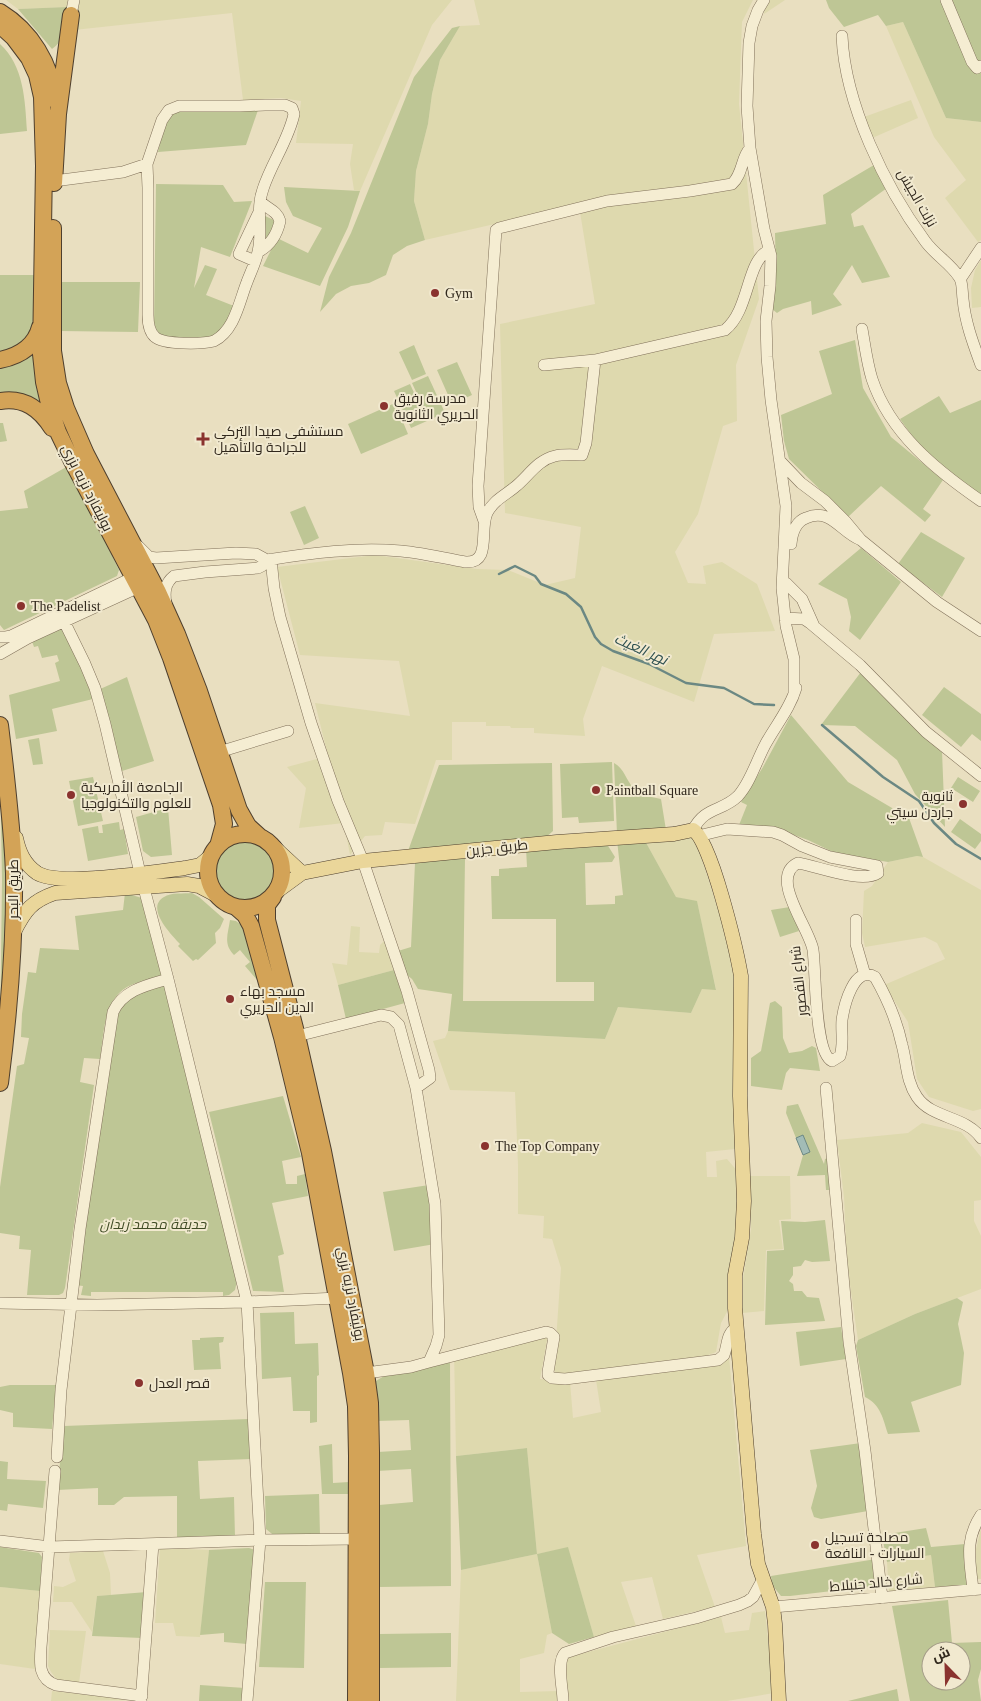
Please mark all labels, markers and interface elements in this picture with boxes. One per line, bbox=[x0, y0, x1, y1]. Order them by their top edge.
street label: نزلت الجيش bbox=[894, 166, 940, 230]
place label: Gym bbox=[445, 286, 473, 301]
marker: Gym bbox=[429, 287, 441, 299]
place label: مدرسة رفيق الحريري الثانوية bbox=[394, 391, 479, 426]
marker: مدرسة رفيق الحريري الثانوية bbox=[378, 400, 390, 412]
place label: مستشفى صيدا التركي للجراحة والتأهيل bbox=[214, 424, 343, 455]
marker: مستشفى صيدا التركي للجراحة والتأهيل bbox=[196, 432, 210, 446]
street label: بوليفارد نزيه بزري bbox=[55, 442, 115, 536]
place label: The Padelist bbox=[31, 599, 101, 614]
marker: The Padelist bbox=[15, 600, 27, 612]
water label: نهر الغيث bbox=[612, 630, 672, 670]
place label: الجامعة الأمريكية للعلوم والتكنولوجيا bbox=[81, 780, 191, 813]
place label: Paintball Square bbox=[606, 783, 698, 798]
marker: Paintball Square bbox=[590, 784, 602, 796]
marker: الجامعة الأمريكية للعلوم والتكنولوجيا bbox=[65, 789, 77, 801]
place label: ثانوية جاردن سيتي bbox=[887, 789, 953, 824]
marker: ثانوية جاردن سيتي bbox=[957, 798, 969, 810]
street label: طريق جزين bbox=[465, 837, 529, 860]
street label: طريق البحر bbox=[6, 859, 22, 920]
street label: شراع القصور bbox=[788, 945, 811, 1018]
place label: مسجد بهاء الدين الحريري bbox=[240, 984, 314, 1019]
marker: مسجد بهاء الدين الحريري bbox=[224, 993, 236, 1005]
place label: The Top Company bbox=[495, 1139, 600, 1154]
marker: The Top Company bbox=[479, 1140, 491, 1152]
park label: حديقة محمد زيدان bbox=[100, 1217, 207, 1233]
street label: بوليفارد نزيه بزري bbox=[331, 1246, 367, 1343]
place label: قصر العدل bbox=[149, 1376, 210, 1392]
marker: قصر العدل bbox=[133, 1377, 145, 1389]
place label: مصلحة تسجيل السيارات - النافعة bbox=[825, 1530, 924, 1561]
marker: مصلحة تسجيل السيارات - النافعة bbox=[809, 1539, 821, 1551]
street label: شارع خالد جنبلاط bbox=[829, 1571, 923, 1596]
north arrow bbox=[921, 1641, 971, 1691]
text: ش bbox=[930, 1643, 953, 1666]

